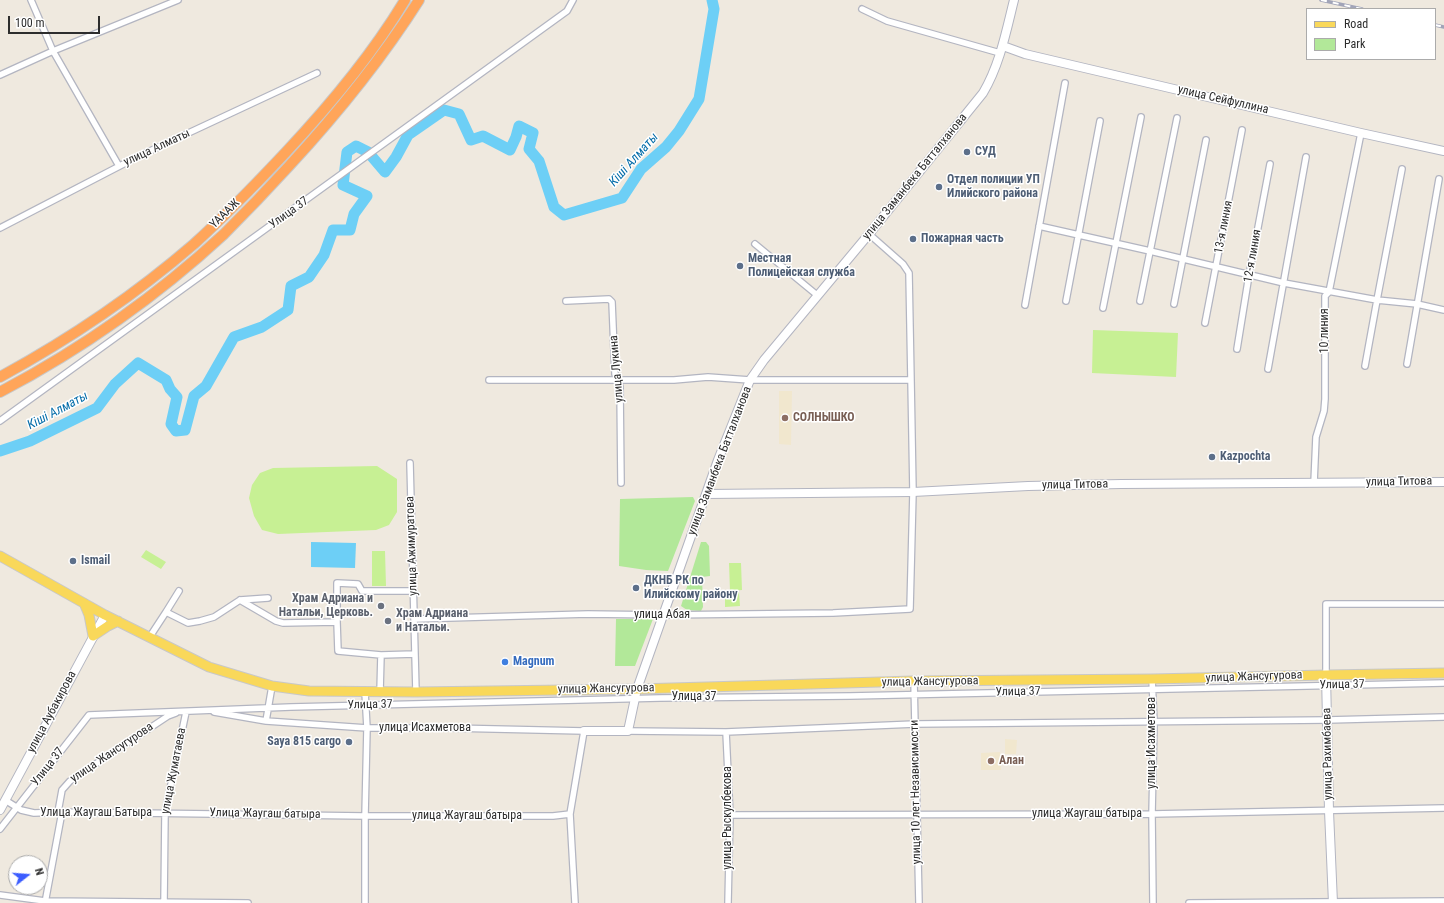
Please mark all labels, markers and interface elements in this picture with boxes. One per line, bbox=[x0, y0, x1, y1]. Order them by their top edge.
scale bar bbox=[10, 8, 102, 34]
legend bbox=[1306, 8, 1436, 60]
text: 100 m bbox=[15, 16, 45, 30]
text: Road bbox=[1344, 17, 1368, 31]
text: Park bbox=[1344, 37, 1365, 51]
street label: улица Сейфуллина bbox=[1176, 83, 1270, 117]
street label: улица Заманбека Батталханова bbox=[860, 111, 970, 243]
street label: улица Алматы bbox=[122, 126, 192, 170]
water label: Кіші Алматы bbox=[606, 130, 662, 190]
place label: СУД bbox=[975, 145, 996, 159]
marker: СУД bbox=[962, 147, 972, 157]
place label: Отдел полиции УП Илийского района bbox=[947, 173, 1040, 201]
marker: Отдел полиции УП Илийского района bbox=[934, 182, 944, 192]
street label: Улица 37 bbox=[267, 194, 311, 232]
street label: ҮАААЖ bbox=[207, 196, 243, 232]
street label: 13-я линия bbox=[1212, 199, 1236, 255]
street label: 12-я линия bbox=[1241, 228, 1265, 284]
place label: Пожарная часть bbox=[921, 232, 1004, 246]
marker: Пожарная часть bbox=[908, 234, 918, 244]
place label: Местная Полицейская служба bbox=[748, 252, 855, 280]
marker: Местная Полицейская служба bbox=[735, 261, 745, 271]
street label: 10 линия bbox=[1318, 309, 1332, 353]
street label: улица Лукина bbox=[607, 335, 627, 403]
street label: улица Заманбека Батталханова bbox=[685, 385, 755, 537]
water label: Кіші Алматы bbox=[25, 388, 91, 434]
place label: СОЛНЫШКО bbox=[793, 411, 855, 425]
marker: СОЛНЫШКО bbox=[780, 413, 790, 423]
place label: Kazpochta bbox=[1220, 450, 1270, 464]
marker: Kazpochta bbox=[1207, 452, 1217, 462]
street label: улица Титова bbox=[1366, 474, 1432, 490]
street label: улица Титова bbox=[1042, 477, 1108, 493]
street label: улица Ажимуратова bbox=[403, 496, 421, 596]
place label: Ismail bbox=[81, 554, 110, 568]
marker: Ismail bbox=[68, 556, 78, 566]
place label: ДКНБ РК по Илийскому району bbox=[644, 574, 738, 602]
marker: ДКНБ РК по Илийскому району bbox=[631, 583, 641, 593]
place label: Храм Адриана и Натальи, Церковь. bbox=[279, 592, 373, 620]
marker: Храм Адриана и Натальи, Церковь. bbox=[376, 601, 386, 611]
place label: Храм Адриана и Натальи. bbox=[396, 607, 468, 635]
street label: улица Абая bbox=[634, 608, 690, 622]
marker: Храм Адриана и Натальи. bbox=[383, 616, 393, 626]
place label: Magnum bbox=[513, 655, 555, 669]
marker: Magnum bbox=[500, 657, 510, 667]
street label: улица Жансугурова bbox=[1205, 668, 1303, 686]
street label: улица Аубакирова bbox=[24, 669, 80, 755]
street label: улица Жансугурова bbox=[881, 674, 979, 690]
street label: Улица 37 bbox=[1319, 677, 1365, 693]
street label: улица Жансугурова bbox=[557, 681, 655, 697]
street label: Улица 37 bbox=[995, 684, 1041, 700]
street label: Улица 37 bbox=[671, 690, 717, 704]
street label: Улица 37 bbox=[347, 697, 393, 713]
street label: улица Исахметова bbox=[1145, 697, 1159, 789]
street label: улица Рахимбаева bbox=[1320, 708, 1336, 800]
street label: улица Жансугурова bbox=[68, 720, 156, 786]
street label: улица 10 лет Независимости bbox=[908, 720, 924, 864]
street label: улица Исахметова bbox=[379, 721, 471, 735]
street label: улица Жуматаева bbox=[159, 727, 189, 815]
place label: Saya 815 cargo bbox=[267, 735, 341, 749]
marker: Saya 815 cargo bbox=[344, 737, 354, 747]
street label: Улица 37 bbox=[28, 745, 68, 789]
place label: Алан bbox=[999, 754, 1024, 768]
marker: Алан bbox=[986, 756, 996, 766]
street label: улица Рыскулбекова bbox=[721, 766, 735, 870]
street label: Улица Жаугаш Батыра bbox=[40, 806, 152, 820]
street label: Улица Жаугаш батыра bbox=[209, 806, 321, 822]
street label: улица Жаугаш батыра bbox=[1032, 807, 1142, 821]
street label: улица Жаугаш батыра bbox=[412, 809, 522, 823]
north arrow bbox=[8, 855, 48, 895]
text: N bbox=[32, 867, 46, 877]

